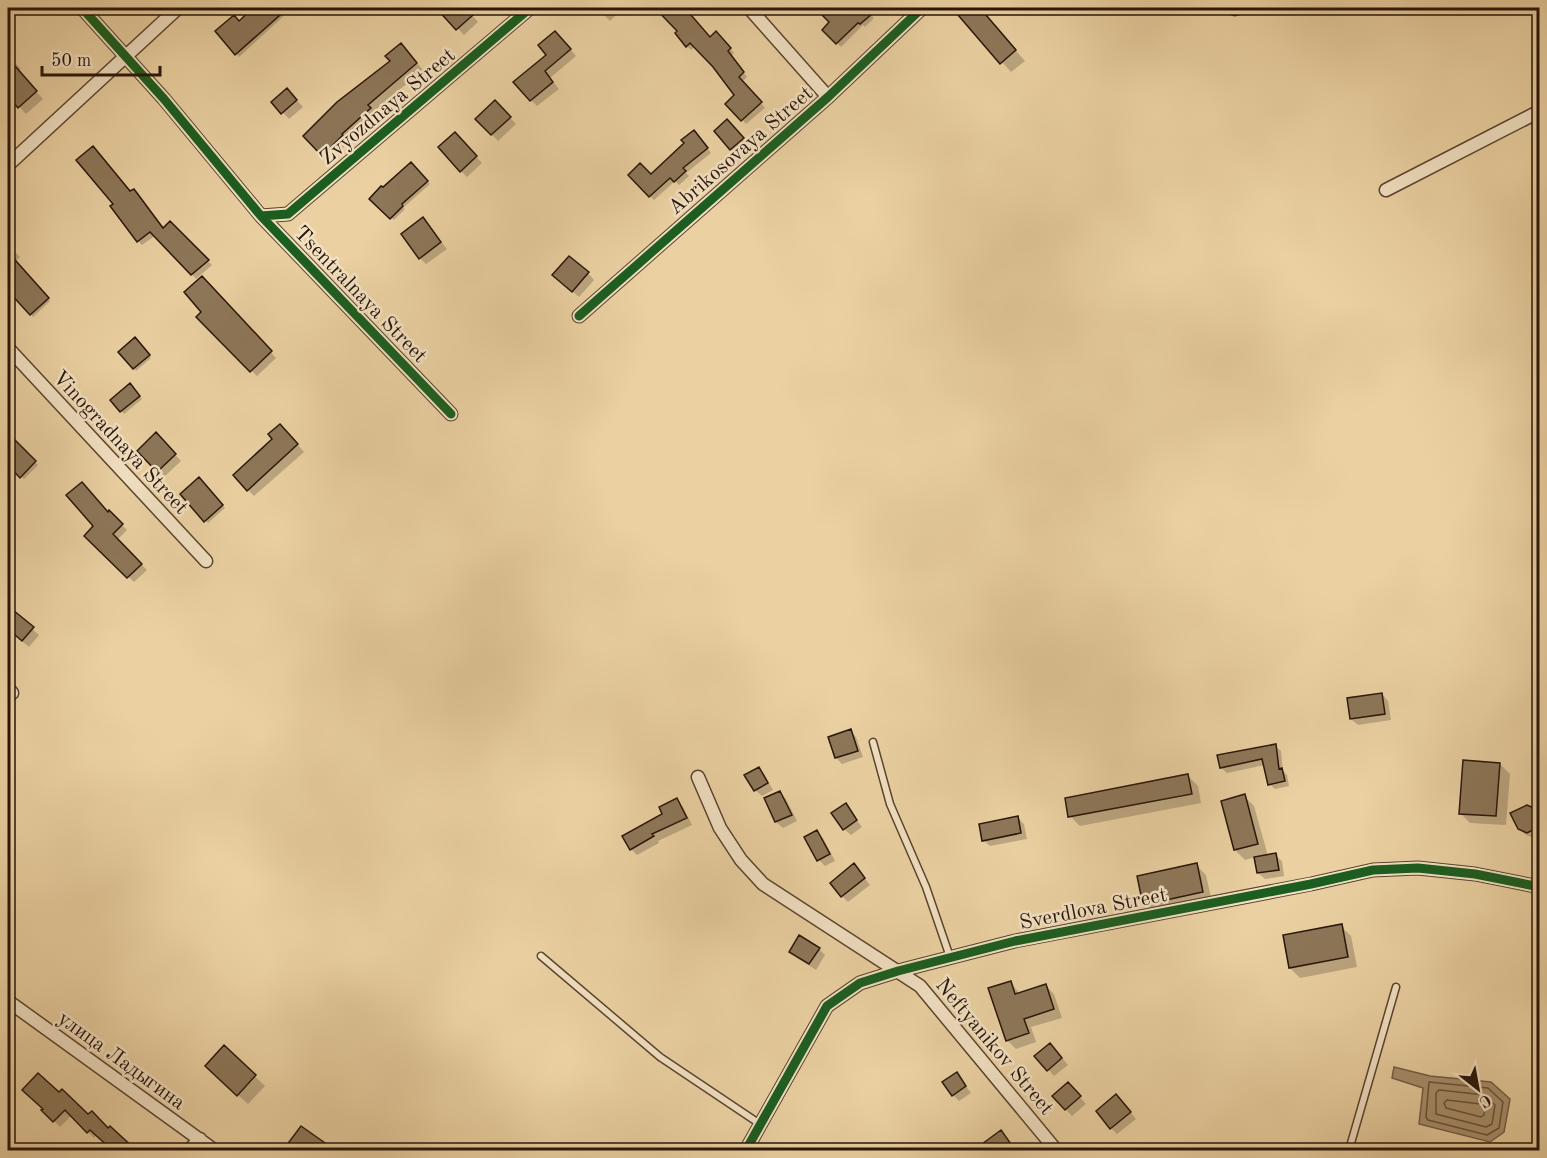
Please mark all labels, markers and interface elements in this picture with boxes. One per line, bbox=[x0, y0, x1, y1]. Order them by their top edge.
scale bar bbox=[42, 39, 160, 77]
street label: Zvyozdnaya Street bbox=[316, 45, 460, 170]
text: 50 m bbox=[51, 52, 91, 70]
street label: Abrikosovaya Street bbox=[665, 83, 817, 219]
street label: Tsentralnaya Street bbox=[290, 223, 430, 367]
street label: Vinogradnaya Street bbox=[48, 367, 192, 519]
street label: Sverdlova Street bbox=[1018, 885, 1169, 934]
street label: Neftyanikov Street bbox=[931, 975, 1057, 1119]
street label: улица Ладыгина bbox=[54, 1008, 189, 1114]
north arrow bbox=[1448, 1059, 1508, 1119]
text: С bbox=[1476, 1091, 1493, 1110]

